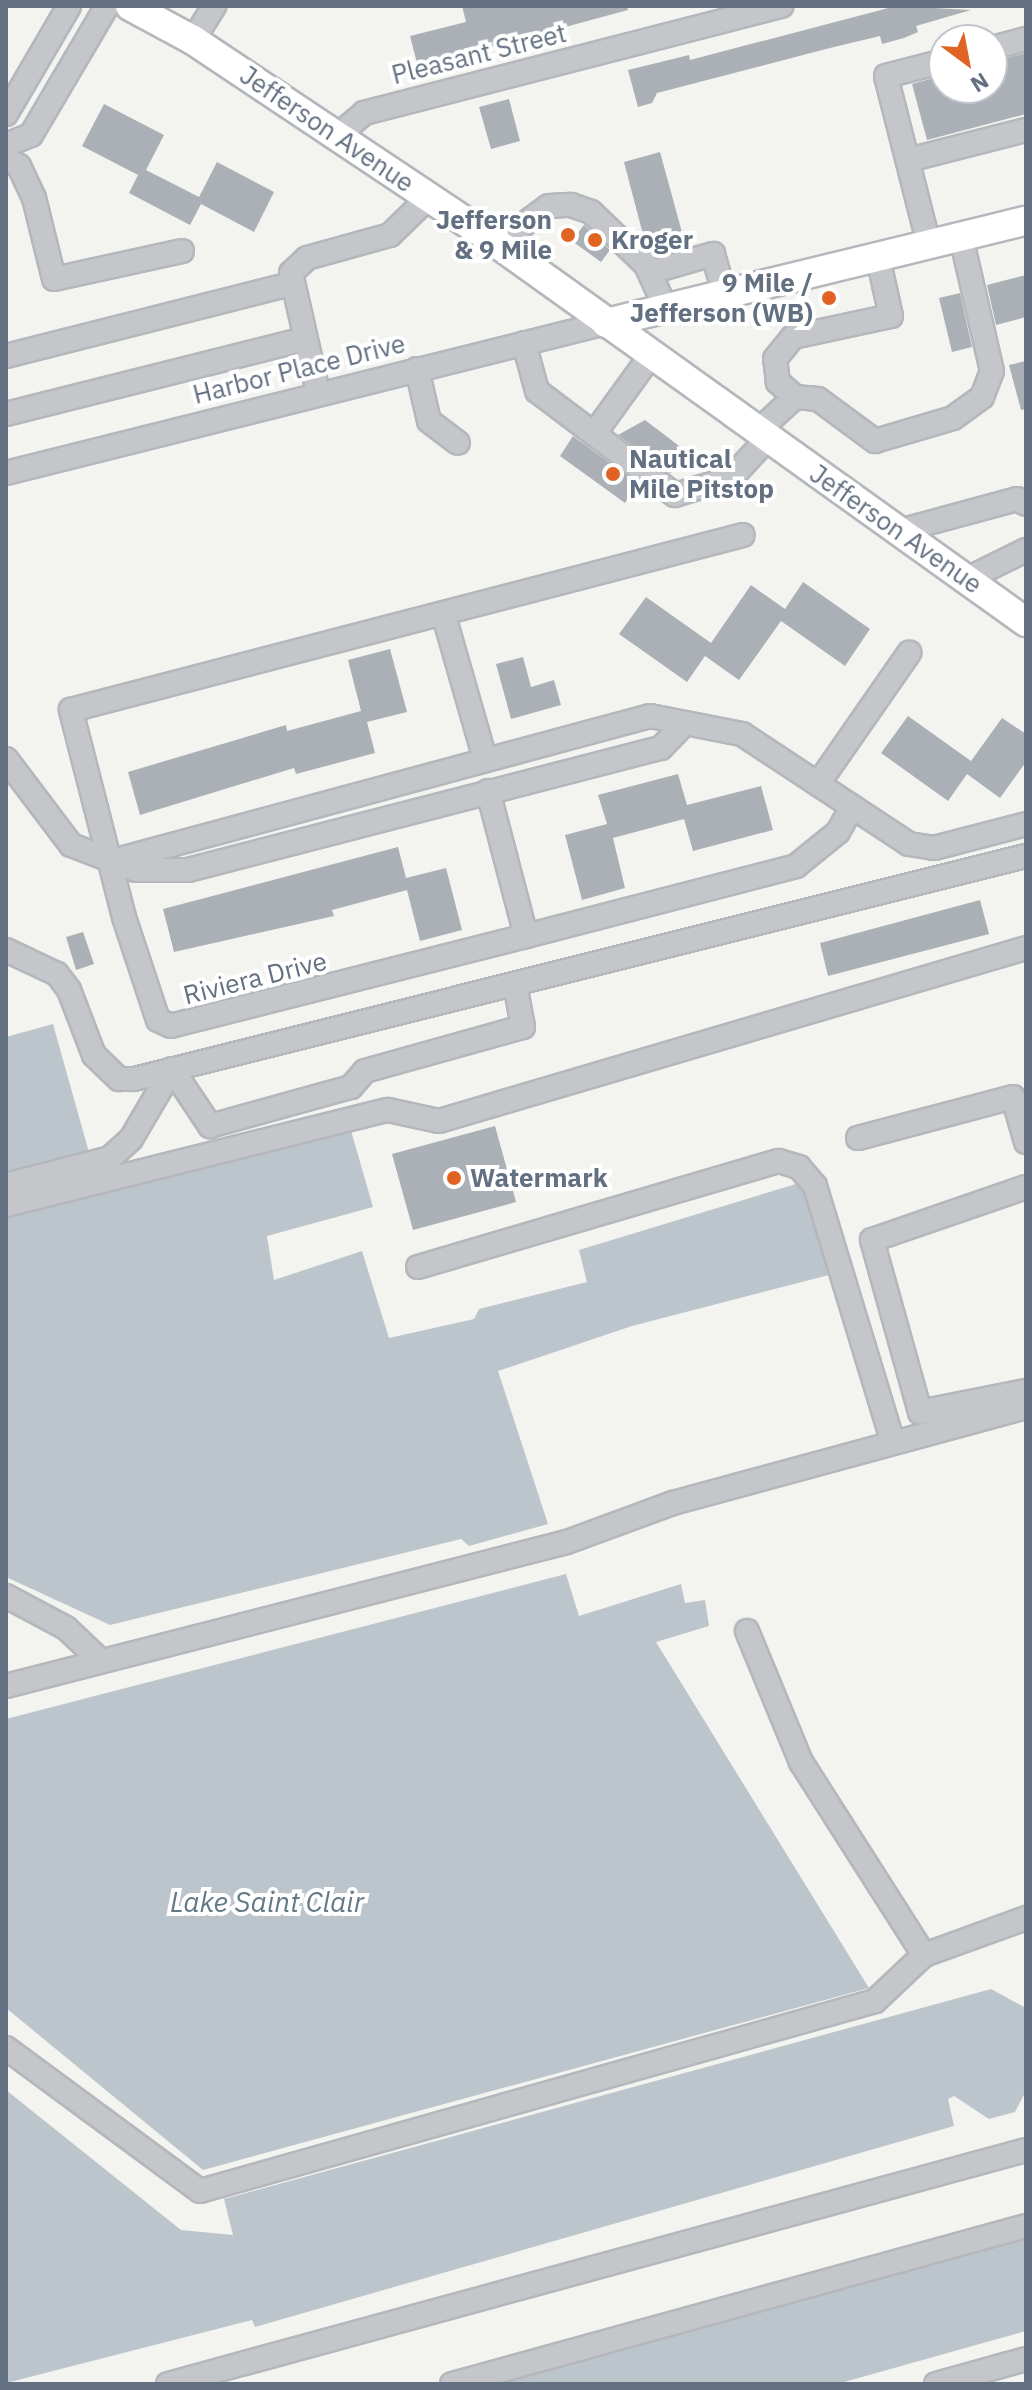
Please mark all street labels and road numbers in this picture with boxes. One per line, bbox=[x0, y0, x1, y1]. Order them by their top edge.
street label: Pleasant Street bbox=[388, 17, 570, 91]
street label: Jefferson Avenue bbox=[234, 59, 420, 199]
street label: Harbor Place Drive bbox=[190, 328, 408, 410]
street label: Jefferson Avenue bbox=[804, 458, 988, 600]
street label: Riviera Drive bbox=[180, 945, 330, 1011]

